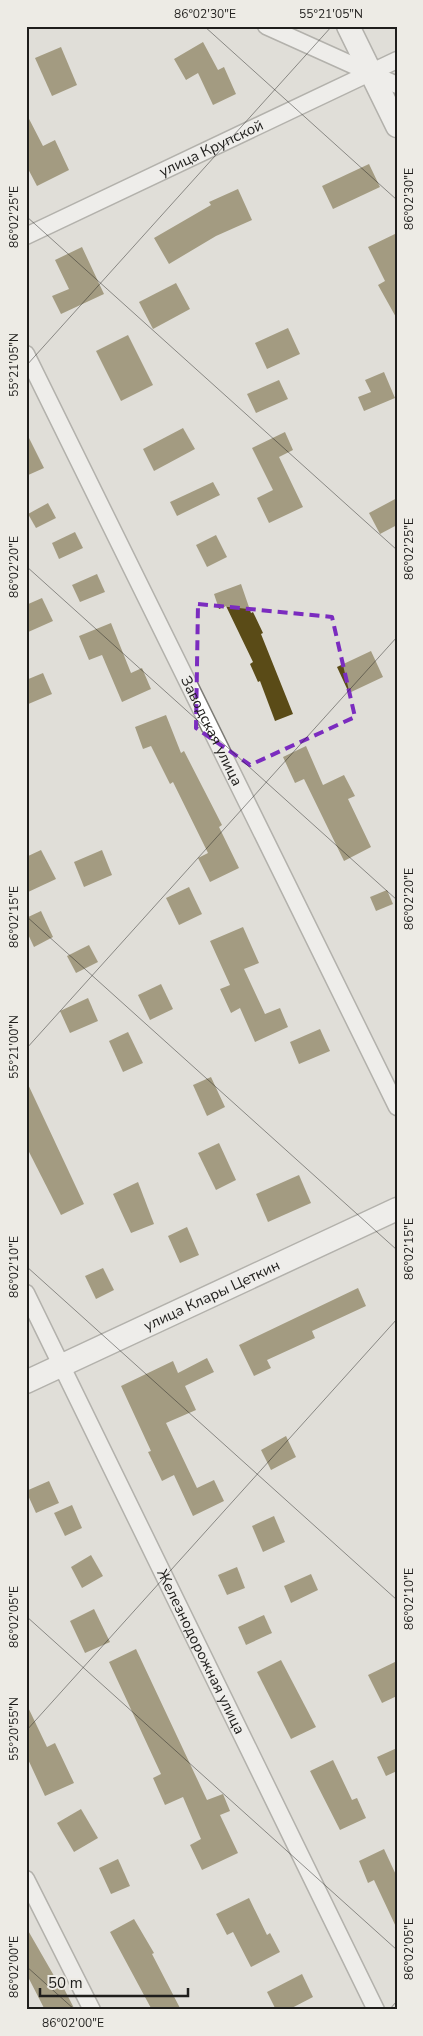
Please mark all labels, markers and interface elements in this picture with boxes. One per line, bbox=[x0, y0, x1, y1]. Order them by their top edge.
text: 86°02'30"E bbox=[174, 6, 236, 22]
text: 55°21'05"N bbox=[299, 6, 363, 22]
street label: улица Крупской bbox=[156, 115, 267, 181]
text: 86°02'30"E bbox=[401, 168, 417, 230]
text: 86°02'25"E bbox=[6, 186, 22, 248]
text: 55°21'05"N bbox=[6, 333, 22, 397]
text: 86°02'25"E bbox=[401, 518, 417, 580]
text: 86°02'20"E bbox=[6, 536, 22, 598]
street label: Заводская улица bbox=[176, 672, 247, 789]
text: 86°02'20"E bbox=[401, 868, 417, 930]
text: 86°02'15"E bbox=[6, 886, 22, 948]
text: 55°21'00"N bbox=[6, 1015, 22, 1079]
text: 86°02'15"E bbox=[401, 1218, 417, 1280]
text: 86°02'10"E bbox=[6, 1236, 22, 1298]
street label: улица Клары Цеткин bbox=[141, 1255, 283, 1336]
street label: Железнодорожная улица bbox=[152, 1566, 250, 1737]
text: 86°02'10"E bbox=[401, 1568, 417, 1630]
text: 86°02'05"E bbox=[6, 1586, 22, 1648]
text: 55°20'55"N bbox=[6, 1697, 22, 1761]
text: 86°02'05"E bbox=[401, 1918, 417, 1980]
text: 86°02'00"E bbox=[6, 1936, 22, 1998]
scale bar bbox=[40, 1966, 188, 1998]
text: 50 m bbox=[48, 1973, 83, 1993]
text: 86°02'00"E bbox=[42, 2015, 104, 2031]

